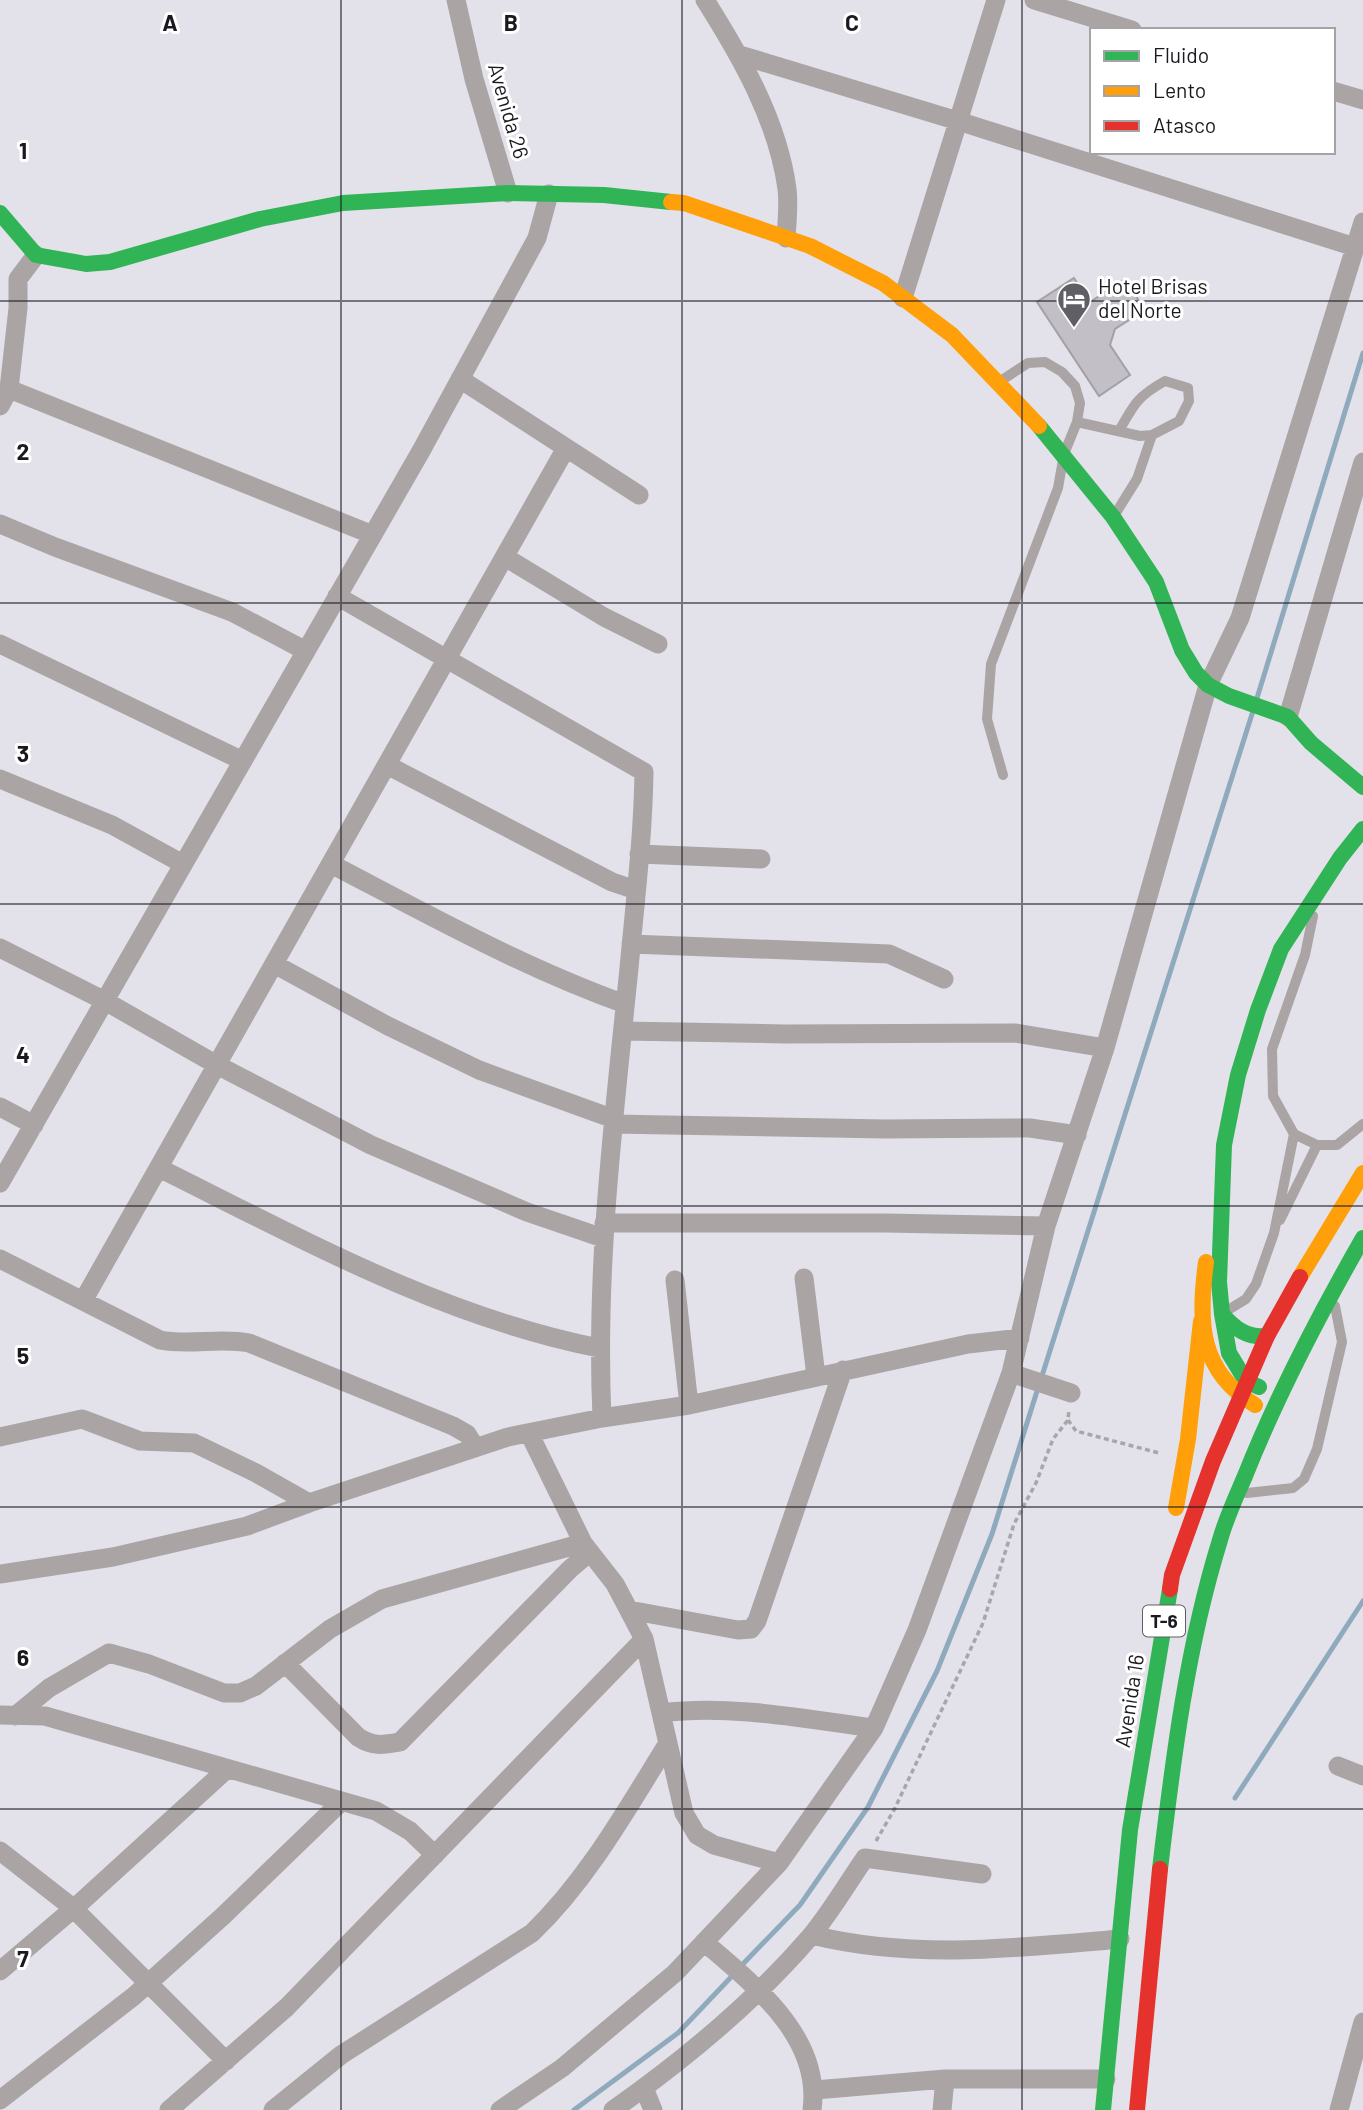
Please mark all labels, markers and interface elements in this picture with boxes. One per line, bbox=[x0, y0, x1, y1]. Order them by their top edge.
text: A bbox=[162, 8, 178, 36]
text: B bbox=[504, 8, 518, 36]
text: C bbox=[845, 8, 859, 36]
legend bbox=[1090, 28, 1335, 154]
text: Fluido bbox=[1153, 42, 1209, 67]
street label: Avenida 26 bbox=[484, 60, 535, 161]
text: Lento bbox=[1153, 77, 1206, 102]
text: Atasco bbox=[1153, 112, 1216, 137]
text: 1 bbox=[19, 136, 27, 164]
place label: Hotel Brisas del Norte bbox=[1098, 273, 1208, 322]
hotel icon: Hotel Brisas del Norte bbox=[1055, 280, 1093, 329]
text: 2 bbox=[17, 437, 29, 465]
text: 3 bbox=[17, 739, 29, 767]
text: 4 bbox=[16, 1040, 30, 1068]
text: 5 bbox=[17, 1341, 29, 1369]
road number: T-6 bbox=[1143, 1606, 1185, 1637]
text: 6 bbox=[17, 1643, 29, 1671]
street label: Avenida 16 bbox=[1109, 1652, 1148, 1749]
text: 7 bbox=[17, 1944, 29, 1972]

